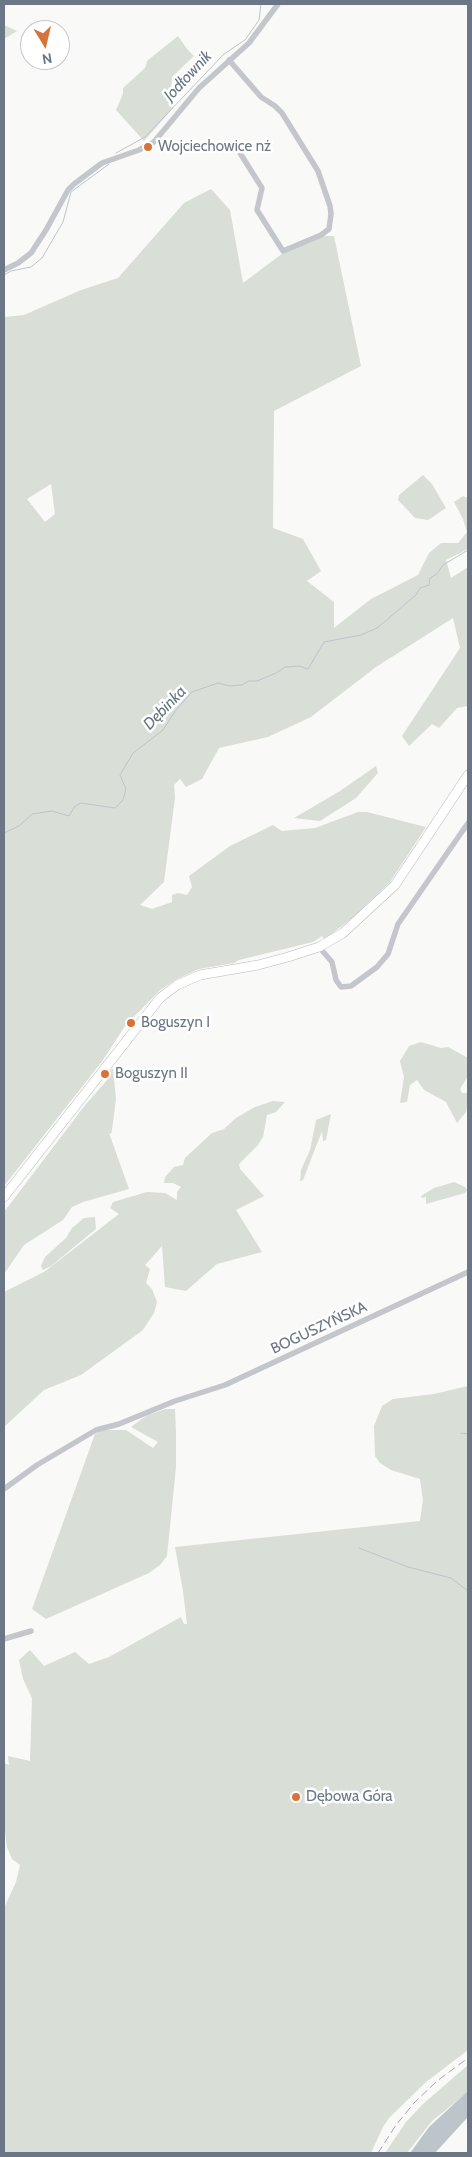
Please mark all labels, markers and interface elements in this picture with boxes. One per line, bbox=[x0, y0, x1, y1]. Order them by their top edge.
north arrow bbox=[20, 20, 70, 70]
water label: Jodłownik bbox=[160, 47, 216, 105]
text: N bbox=[41, 49, 53, 68]
place label: Wojciechowice nż bbox=[158, 138, 271, 156]
marker: Wojciechowice nż bbox=[142, 141, 154, 153]
water label: Dębinka bbox=[139, 682, 191, 734]
place label: Boguszyn I bbox=[141, 1014, 210, 1032]
marker: Boguszyn I bbox=[125, 1017, 137, 1029]
place label: Boguszyn II bbox=[115, 1065, 188, 1083]
marker: Boguszyn II bbox=[99, 1068, 111, 1080]
street label: BOGUSZYŃSKA bbox=[268, 1298, 370, 1358]
place label: Dębowa Góra bbox=[306, 1788, 393, 1806]
marker: Dębowa Góra bbox=[290, 1791, 302, 1803]

